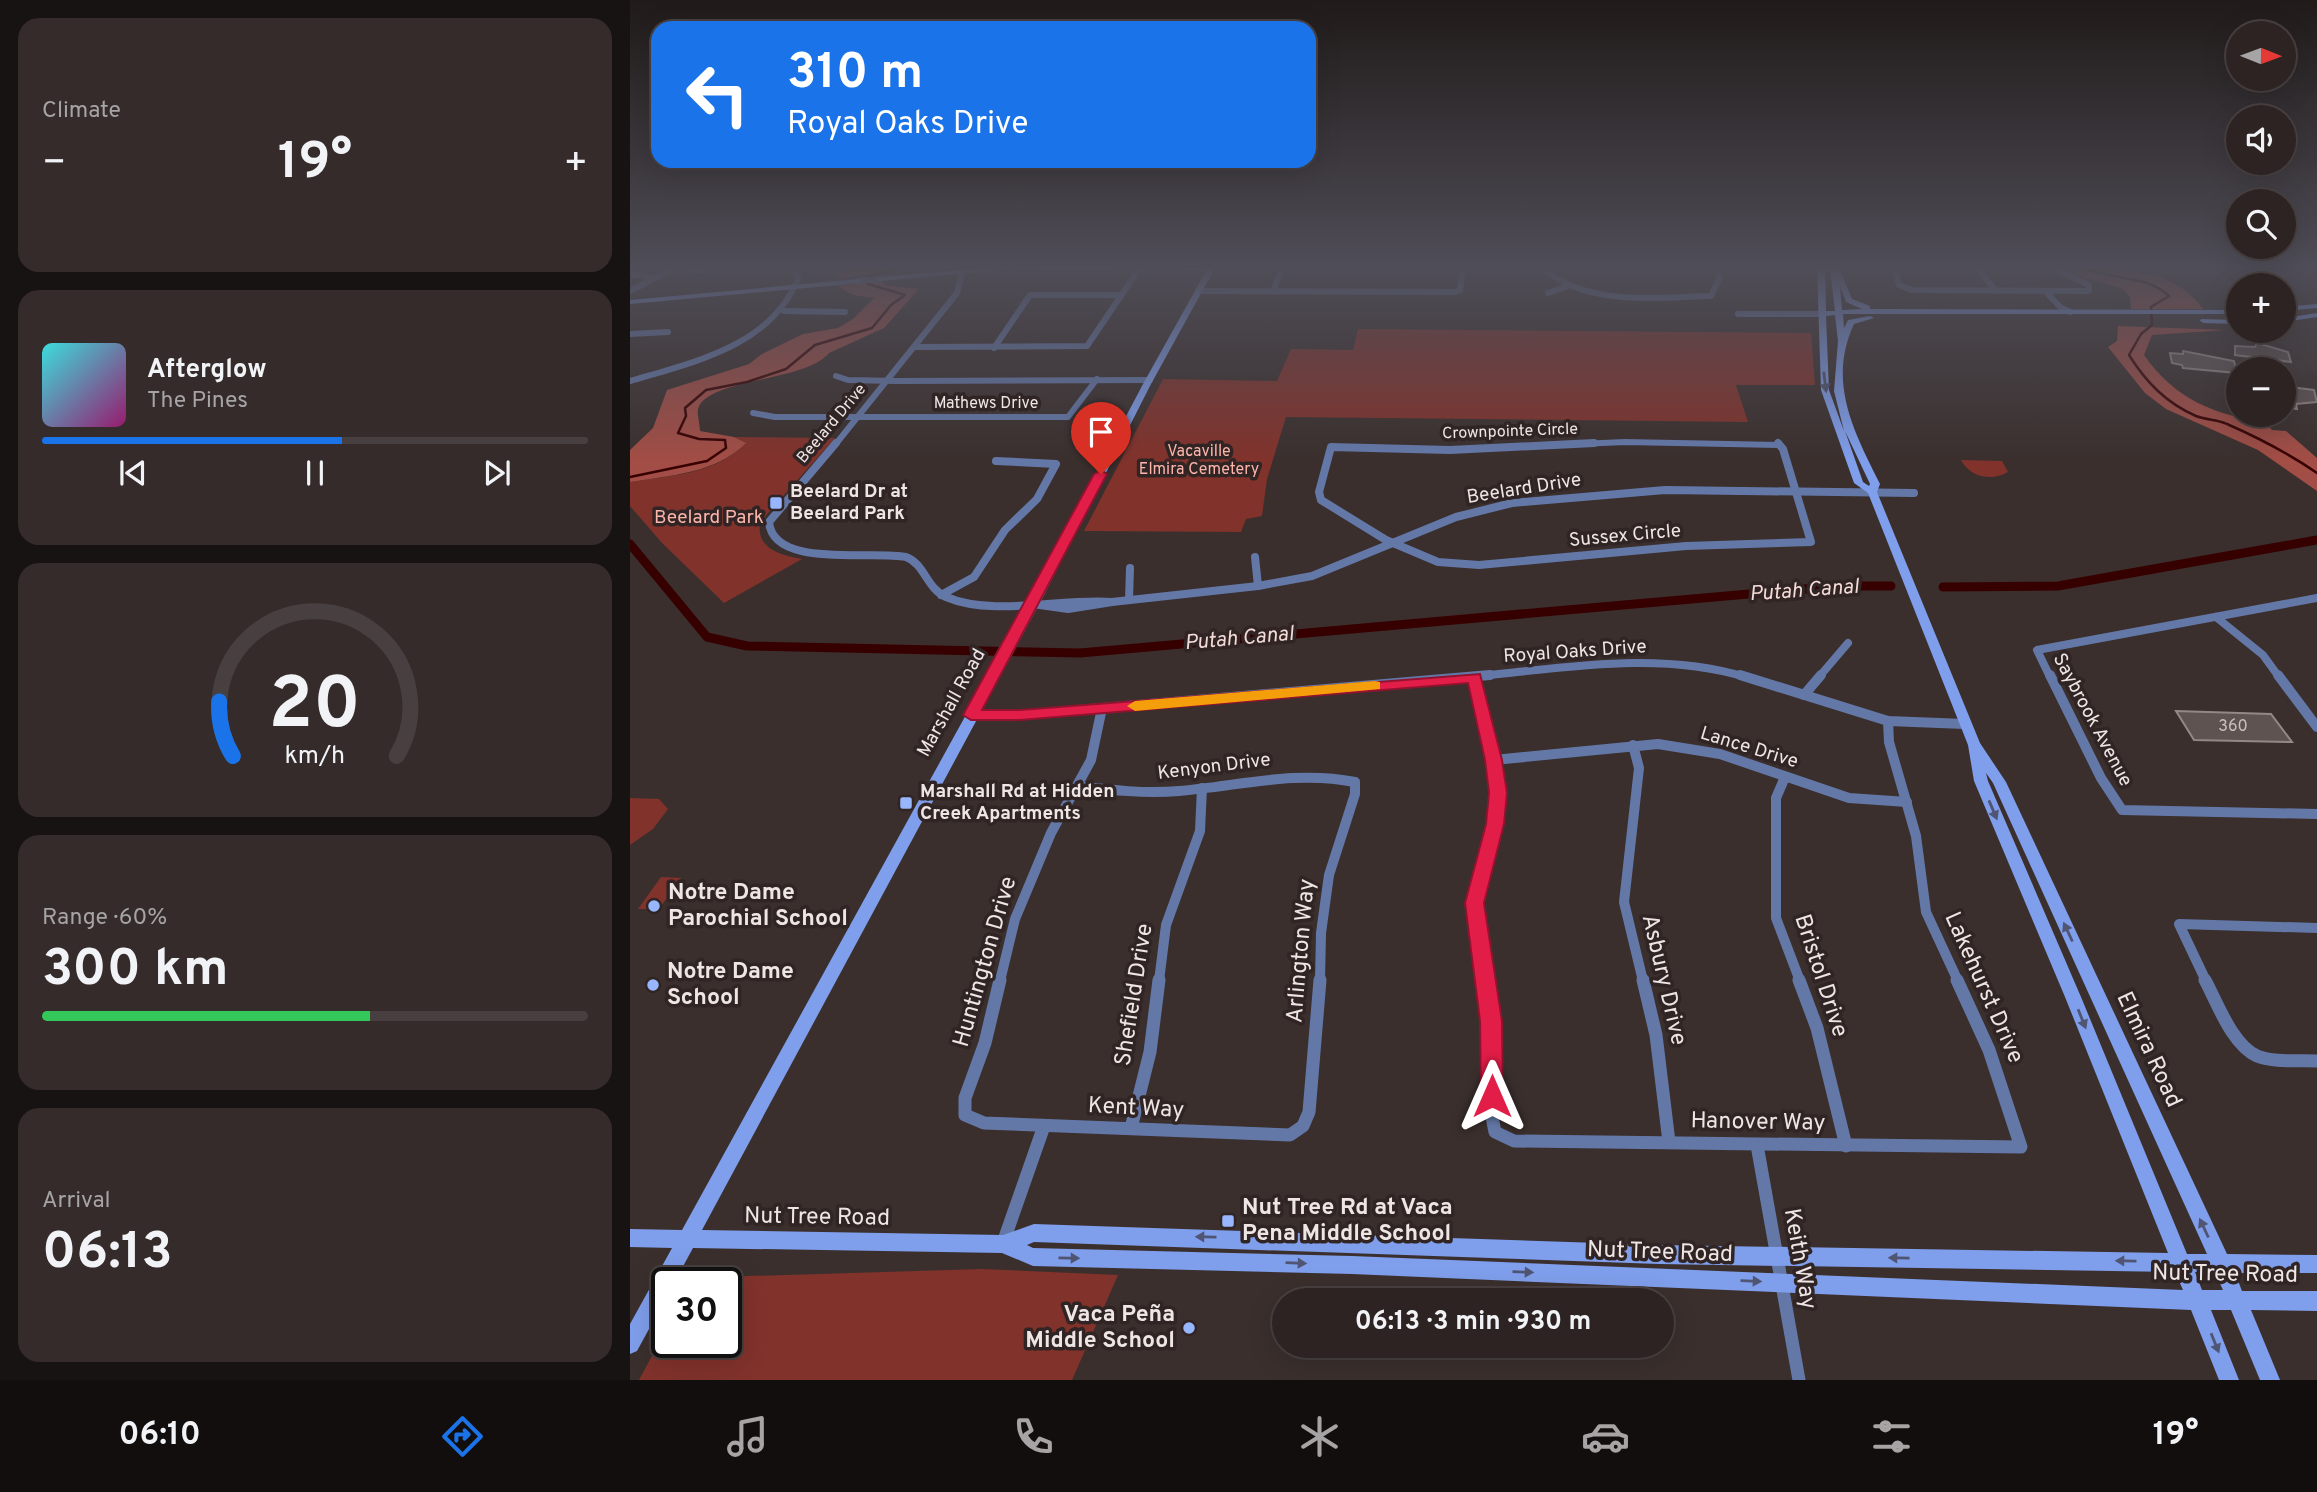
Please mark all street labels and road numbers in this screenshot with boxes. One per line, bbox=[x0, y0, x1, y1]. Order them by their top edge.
street label: Beelard Drive bbox=[793, 380, 871, 468]
street label: Mathews Drive bbox=[934, 394, 1038, 414]
street label: Crownpointe Circle bbox=[1442, 420, 1578, 444]
street label: Beelard Drive bbox=[1465, 468, 1583, 510]
street label: Sussex Circle bbox=[1568, 519, 1682, 553]
street label: Royal Oaks Drive bbox=[1503, 635, 1647, 669]
street label: Marshall Road bbox=[912, 645, 992, 761]
street label: Saybrook Avenue bbox=[2047, 649, 2137, 791]
street label: Lance Drive bbox=[1697, 722, 1801, 774]
street label: Kenyon Drive bbox=[1156, 748, 1272, 786]
street label: Huntington Drive bbox=[948, 873, 1024, 1051]
street label: Arlington Way bbox=[1281, 878, 1323, 1024]
street label: Lakehurst Drive bbox=[1937, 908, 2029, 1068]
street label: Bristol Drive bbox=[1787, 911, 1853, 1041]
street label: Asbury Drive bbox=[1634, 912, 1692, 1048]
street label: Shefield Drive bbox=[1109, 922, 1161, 1068]
street label: Elmira Road bbox=[2109, 988, 2187, 1112]
street label: Kent Way bbox=[1087, 1092, 1185, 1126]
street label: Hanover Way bbox=[1690, 1107, 1826, 1139]
street label: Nut Tree Road bbox=[744, 1202, 890, 1234]
street label: Keith Way bbox=[1776, 1206, 1822, 1312]
street label: Nut Tree Road bbox=[1587, 1236, 1733, 1270]
street label: Nut Tree Road bbox=[2152, 1259, 2298, 1291]

